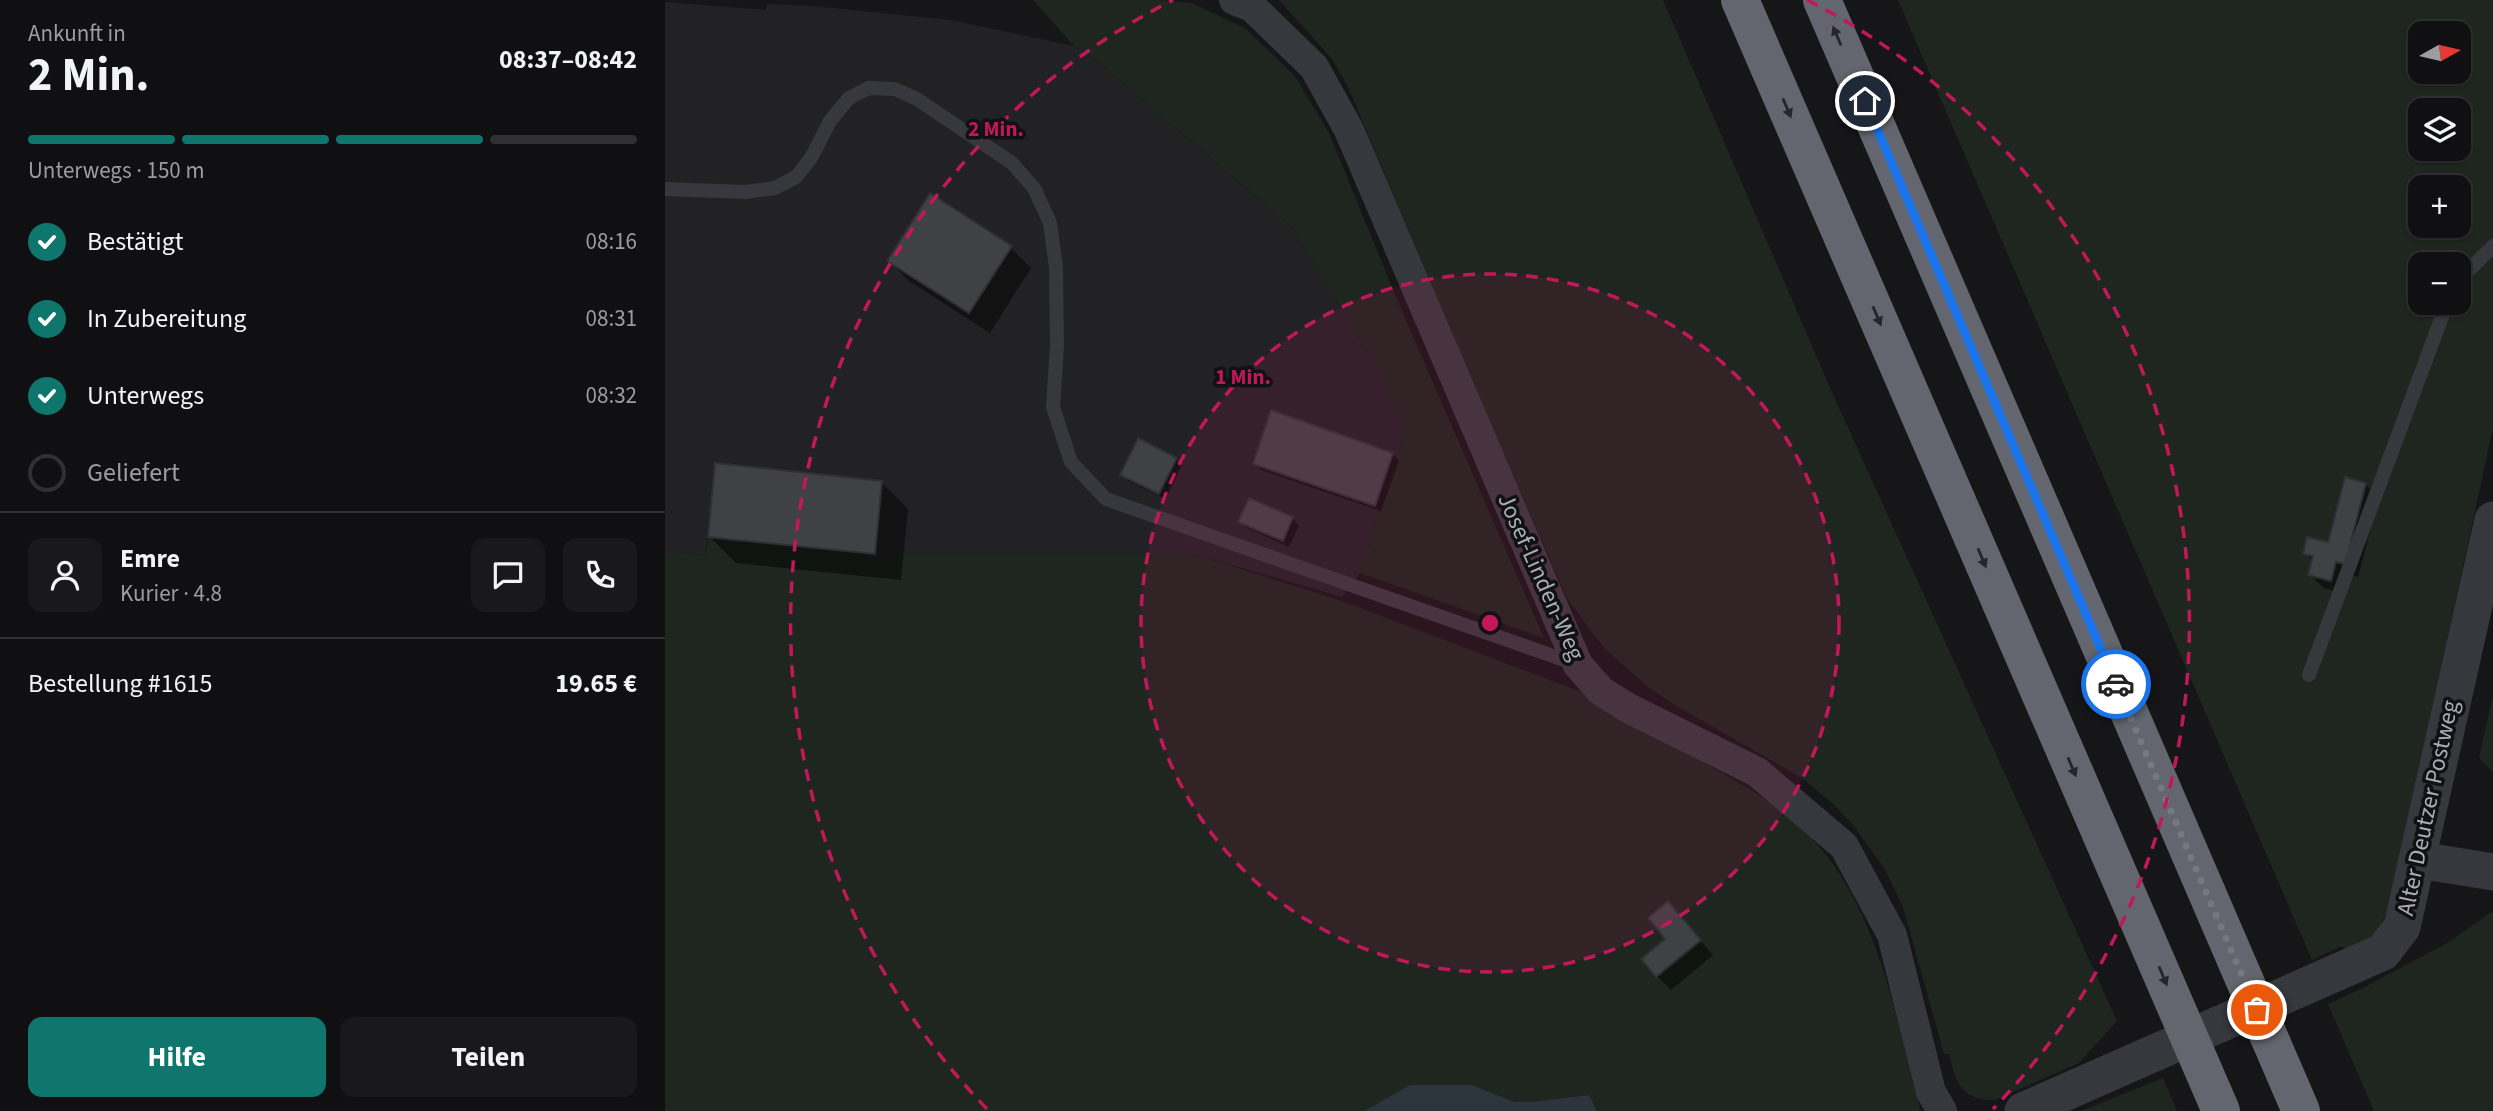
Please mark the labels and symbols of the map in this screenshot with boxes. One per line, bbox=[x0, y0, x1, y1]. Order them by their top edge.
north arrow bbox=[2408, 21, 2471, 84]
one-way arrow bbox=[1831, 26, 1843, 46]
pin bbox=[1835, 71, 1895, 131]
one-way arrow bbox=[1782, 97, 1793, 118]
text: 2 Min. bbox=[968, 114, 1024, 144]
one-way arrow bbox=[1872, 306, 1883, 327]
text: 1 Min. bbox=[1215, 362, 1271, 392]
street label: Josef-Linden-Weg bbox=[1489, 488, 1593, 666]
one-way arrow bbox=[1976, 548, 1988, 568]
centre of rings bbox=[1478, 611, 1502, 635]
courier bbox=[2081, 649, 2151, 719]
street label: Alter Deutzer Postweg bbox=[2388, 697, 2468, 919]
one-way arrow bbox=[2067, 757, 2078, 778]
one-way arrow bbox=[2158, 965, 2169, 986]
pin bbox=[2227, 980, 2287, 1040]

